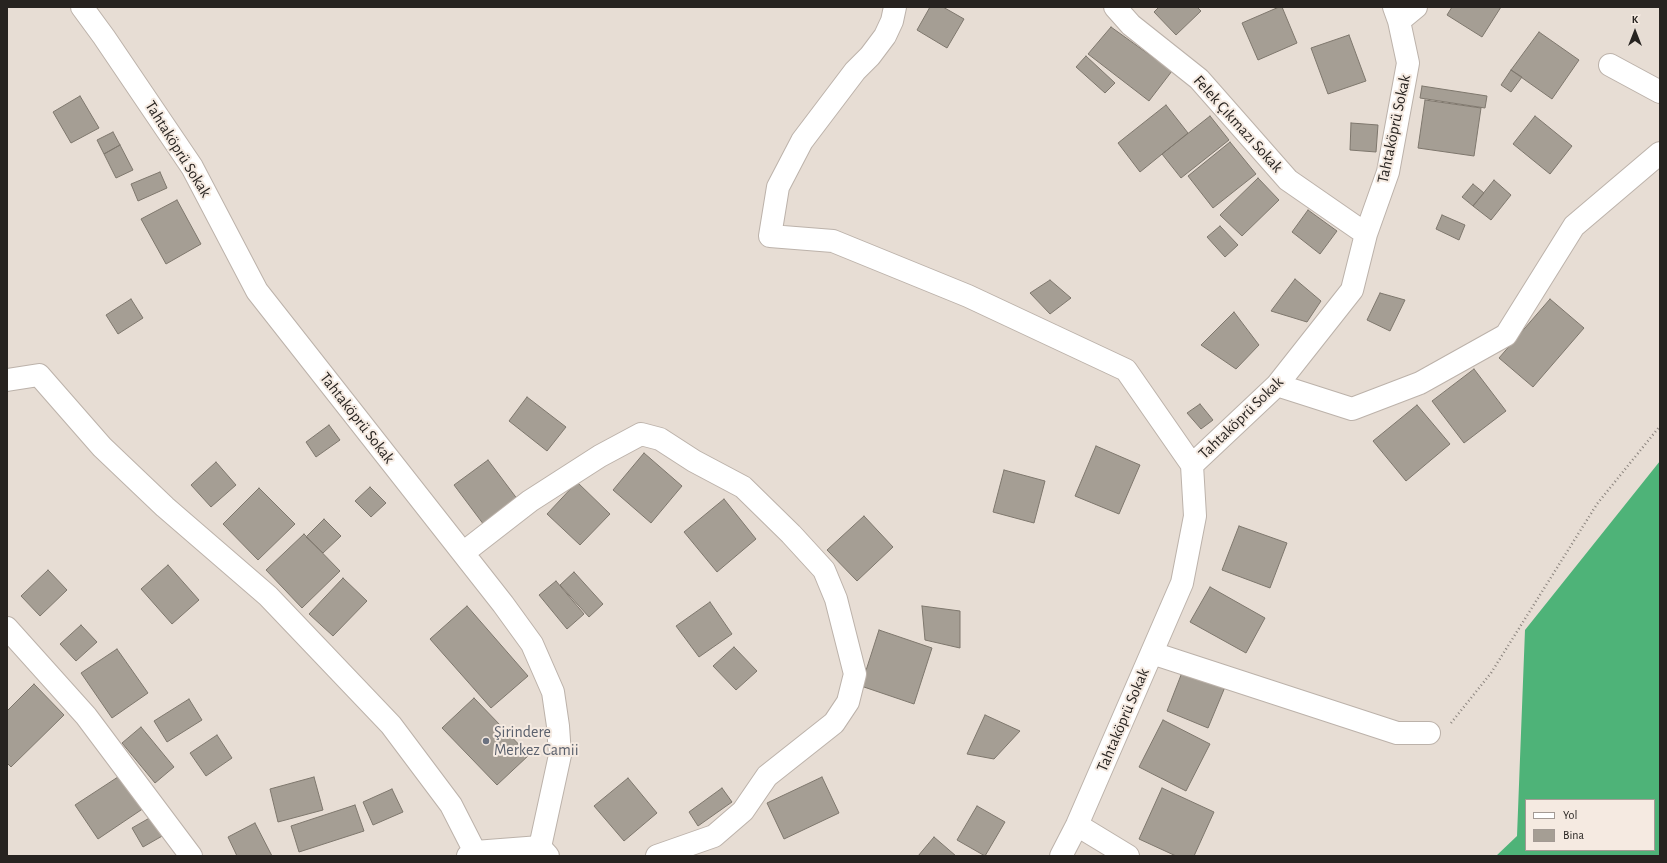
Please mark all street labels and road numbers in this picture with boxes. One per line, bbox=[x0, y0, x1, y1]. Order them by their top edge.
street label: Felek Çıkmazı Sokak bbox=[1189, 71, 1287, 177]
street label: Tahtaköprü Sokak bbox=[1373, 73, 1415, 185]
street label: Tahtaköprü Sokak bbox=[141, 97, 215, 201]
street label: Tahtaköprü Sokak bbox=[315, 369, 399, 467]
street label: Tahtaköprü Sokak bbox=[1195, 373, 1287, 463]
street label: Tahtaköprü Sokak bbox=[1093, 665, 1153, 775]

